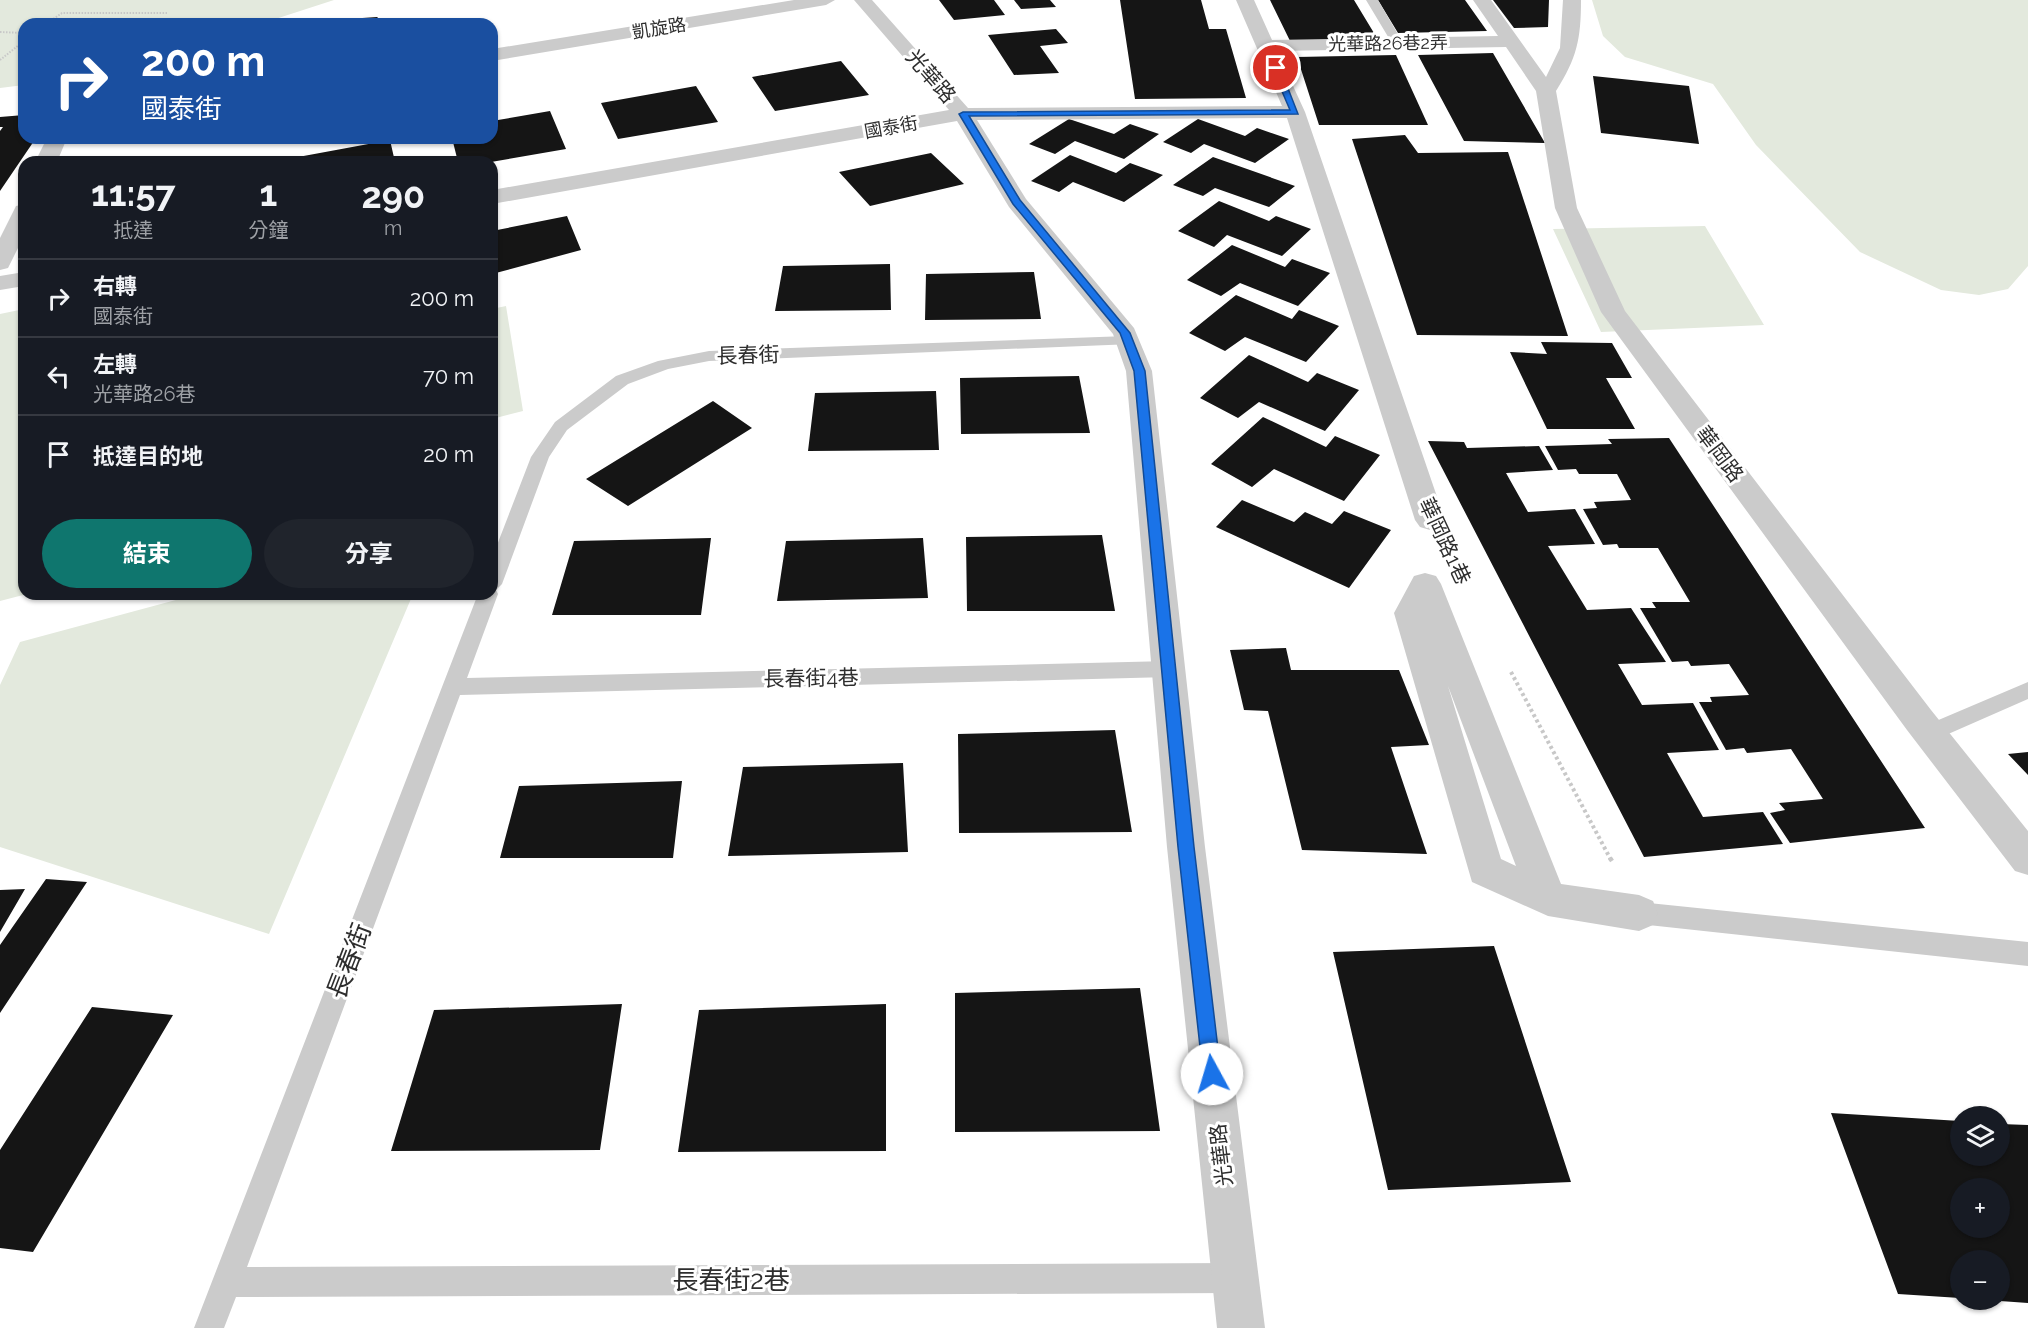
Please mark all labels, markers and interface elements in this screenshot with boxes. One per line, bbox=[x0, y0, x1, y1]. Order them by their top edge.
street label: 凱旋路 bbox=[631, 13, 687, 43]
street label: 光華路26巷2弄 bbox=[1328, 31, 1448, 55]
text: 200 m bbox=[141, 37, 265, 86]
icon: right bbox=[42, 42, 120, 120]
pin bbox=[1250, 42, 1301, 93]
street label: 光華路 bbox=[901, 44, 961, 108]
icon: arrive bbox=[1259, 51, 1292, 84]
text: 國泰街 bbox=[141, 93, 222, 124]
street label: 國泰街 bbox=[863, 112, 919, 142]
text: 11:57 bbox=[91, 172, 176, 214]
text: 1 bbox=[260, 172, 277, 214]
text: 290 bbox=[361, 174, 425, 216]
text: m bbox=[384, 216, 402, 240]
text: 抵達 bbox=[113, 218, 153, 242]
text: 分鐘 bbox=[248, 218, 288, 242]
text: 右轉 bbox=[93, 273, 137, 299]
icon: right bbox=[42, 282, 75, 315]
text: 200 m bbox=[410, 285, 474, 311]
text: 國泰街 bbox=[93, 304, 153, 328]
street label: 長春街 bbox=[716, 341, 780, 369]
text: 左轉 bbox=[93, 351, 137, 377]
icon: left bbox=[42, 360, 75, 393]
text: 70 m bbox=[423, 363, 474, 389]
text: 光華路26巷 bbox=[93, 382, 195, 406]
street label: 華岡路 bbox=[1691, 421, 1749, 487]
icon: arrive bbox=[42, 438, 75, 471]
text: 20 m bbox=[423, 441, 474, 467]
text: 抵達目的地 bbox=[93, 443, 203, 469]
street label: 華岡路1巷 bbox=[1414, 494, 1476, 588]
button: 結束 bbox=[42, 519, 252, 588]
button: 分享 bbox=[264, 519, 474, 588]
street label: 長春街4巷 bbox=[763, 665, 859, 691]
street label: 長春街 bbox=[321, 919, 377, 1003]
position arrow bbox=[1180, 1042, 1244, 1106]
map controls bbox=[1950, 1106, 2010, 1310]
button: layers bbox=[1950, 1106, 2010, 1166]
street label: 光華路 bbox=[1205, 1122, 1237, 1188]
button: + bbox=[1950, 1178, 2010, 1238]
button: − bbox=[1950, 1250, 2010, 1310]
street label: 長春街2巷 bbox=[672, 1265, 790, 1295]

